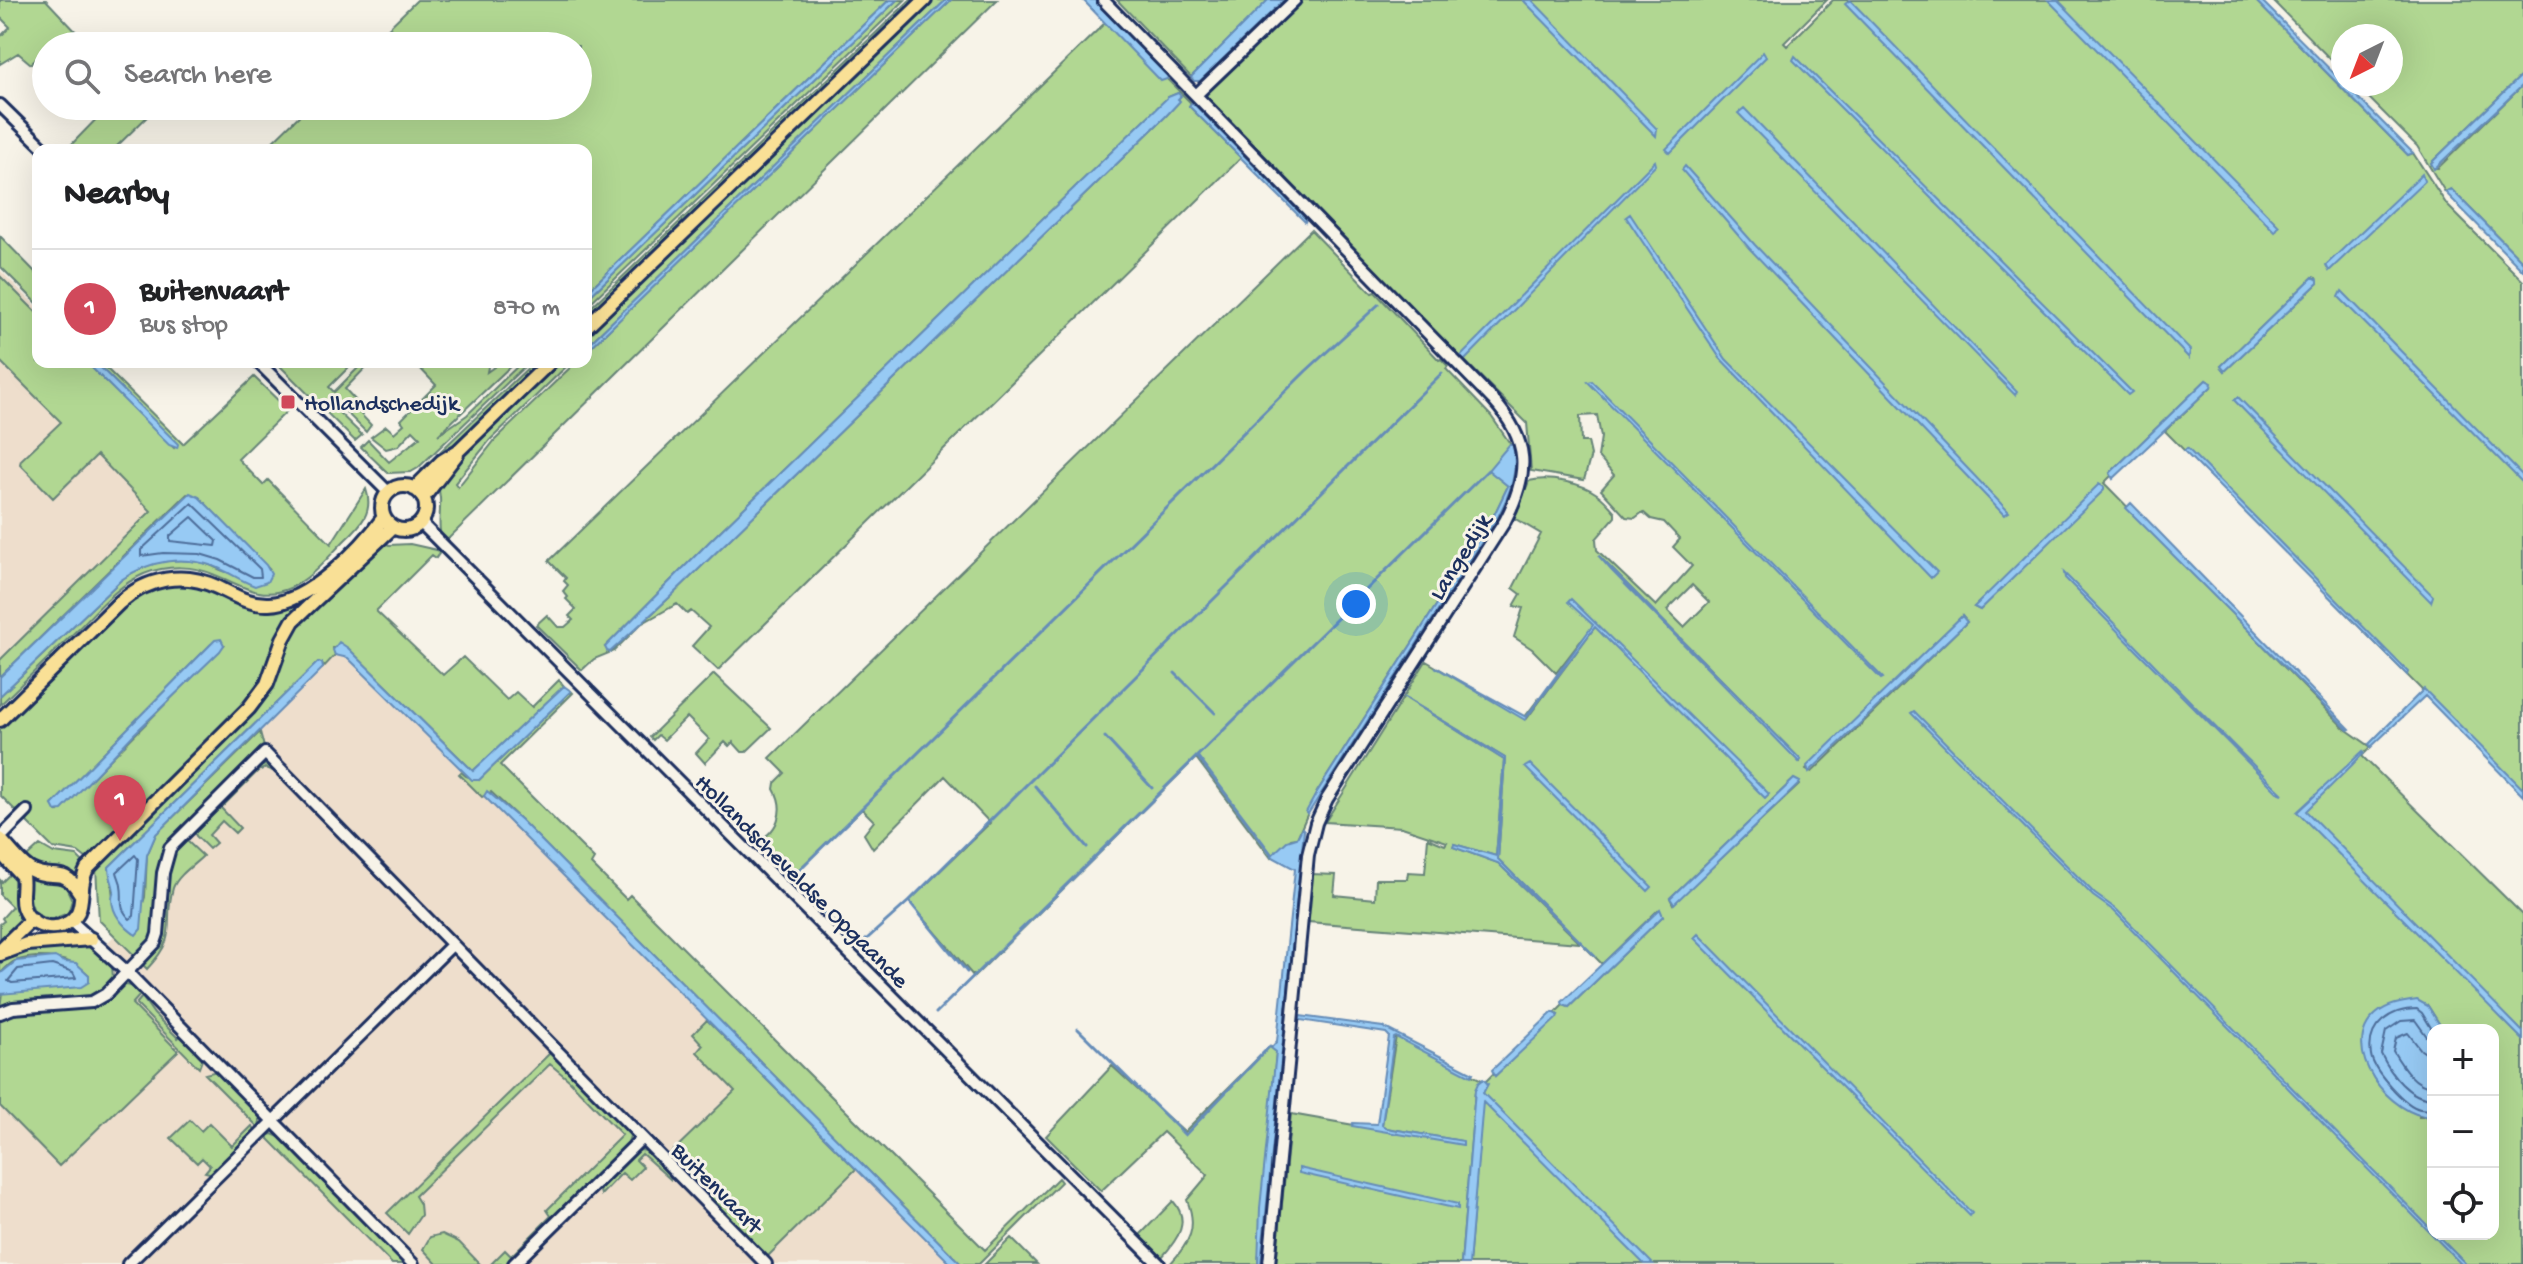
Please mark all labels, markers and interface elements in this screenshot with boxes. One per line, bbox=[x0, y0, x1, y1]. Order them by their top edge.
north arrow bbox=[2331, 24, 2403, 96]
search box bbox=[32, 32, 592, 120]
icon: search bbox=[60, 54, 104, 98]
text: Search here bbox=[124, 59, 272, 94]
text: Nearby bbox=[64, 176, 169, 216]
text: Buitenvaart bbox=[140, 276, 287, 311]
text: 1 bbox=[85, 294, 95, 325]
text: 870 m bbox=[493, 294, 560, 325]
text: Bus stop bbox=[140, 311, 228, 342]
place label: Hollandschedijk bbox=[304, 391, 461, 420]
marker: Hollandschedijk bbox=[279, 393, 297, 411]
street label: Langedijk bbox=[1424, 507, 1501, 606]
your location bbox=[1336, 584, 1376, 624]
street label: Hollandscheveldse Opgaande bbox=[687, 769, 914, 996]
pin: 1 bbox=[94, 775, 146, 841]
map controls bbox=[2427, 1024, 2499, 1240]
button: + bbox=[2427, 1024, 2499, 1096]
button: − bbox=[2427, 1096, 2499, 1168]
street label: Buitenvaart bbox=[663, 1137, 769, 1243]
button: locate bbox=[2427, 1168, 2499, 1240]

